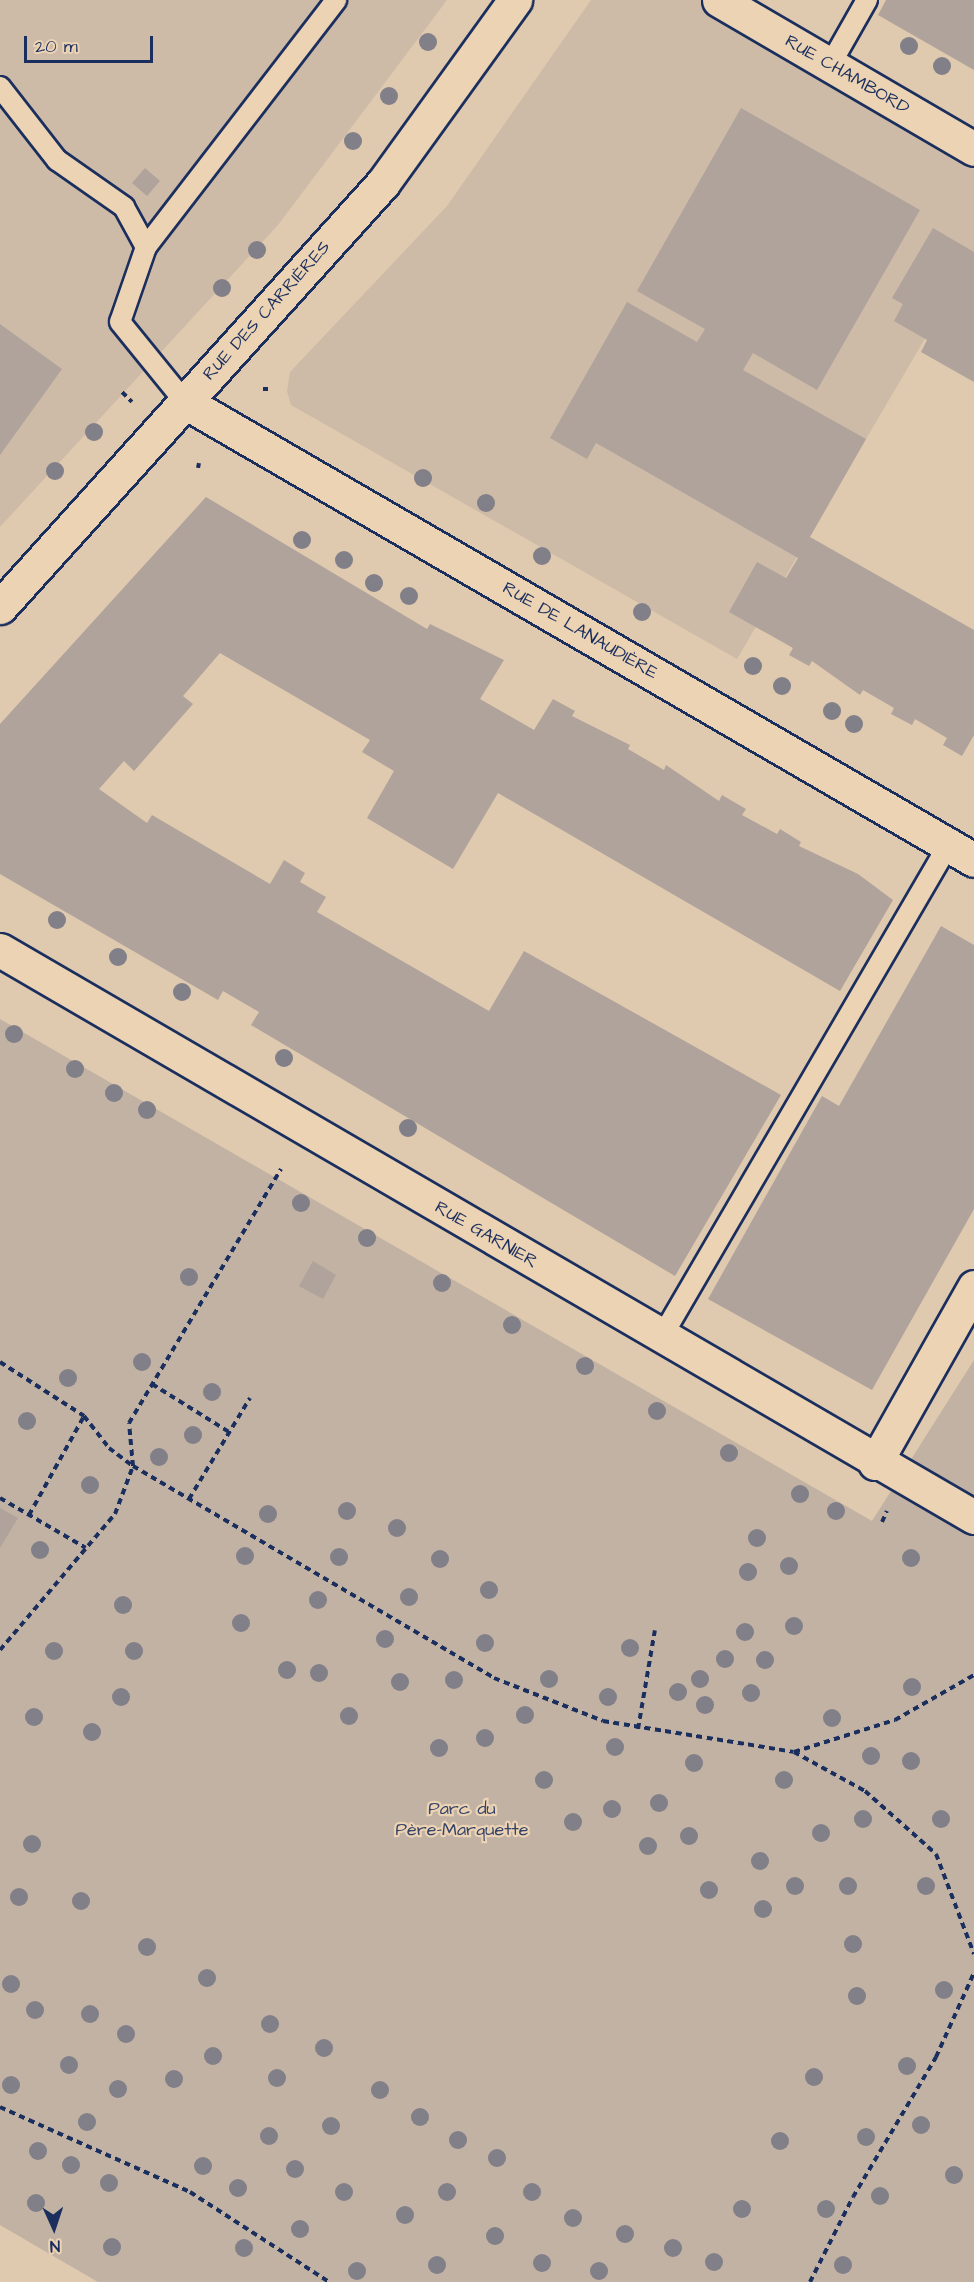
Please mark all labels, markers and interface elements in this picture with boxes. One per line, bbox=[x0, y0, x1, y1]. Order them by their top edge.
scale bar bbox=[27, 24, 156, 62]
street label: RUE CHAMBORD bbox=[781, 31, 913, 119]
text: 20 m bbox=[35, 34, 78, 59]
street label: RUE DES CARRIÈRES bbox=[199, 237, 335, 385]
street label: RUE DE LANAUDIÈRE bbox=[498, 578, 662, 684]
street label: RUE GARNIER bbox=[431, 1197, 541, 1273]
park label: Parc du Père-Marquette bbox=[396, 1799, 528, 1842]
north arrow bbox=[24, 2198, 84, 2258]
text: N bbox=[49, 2235, 61, 2257]

